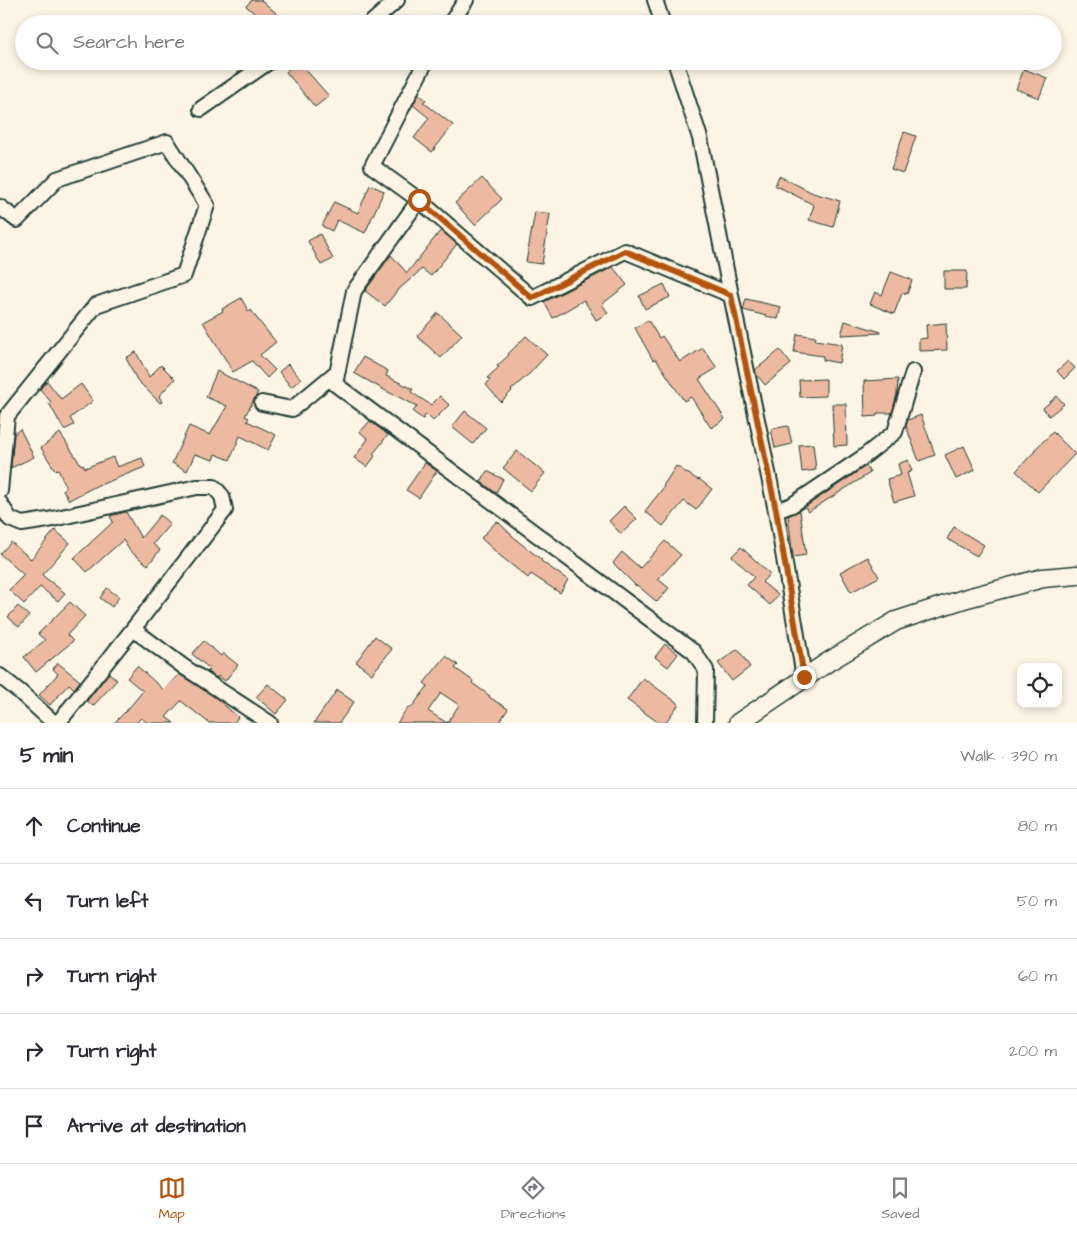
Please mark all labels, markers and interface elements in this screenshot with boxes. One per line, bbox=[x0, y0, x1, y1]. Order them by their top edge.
search box bbox=[15, 15, 1062, 70]
icon: search bbox=[33, 29, 61, 57]
text: Search here bbox=[73, 29, 185, 56]
route start bbox=[408, 189, 431, 212]
map controls bbox=[1017, 663, 1062, 708]
button: locate bbox=[1017, 663, 1062, 708]
route end bbox=[793, 666, 816, 689]
text: 5 min bbox=[20, 741, 73, 770]
text: Walk · 390 m bbox=[960, 745, 1057, 767]
icon: ahead bbox=[20, 812, 48, 840]
text: Continue bbox=[67, 813, 141, 840]
text: 80 m bbox=[1018, 815, 1057, 837]
icon: left bbox=[20, 887, 48, 915]
text: Turn left bbox=[67, 888, 148, 915]
text: 50 m bbox=[1017, 890, 1057, 912]
icon: right bbox=[20, 962, 48, 990]
text: Turn right bbox=[67, 963, 156, 990]
text: 60 m bbox=[1018, 965, 1057, 987]
icon: right bbox=[20, 1037, 48, 1065]
text: Turn right bbox=[67, 1038, 156, 1065]
text: 200 m bbox=[1009, 1040, 1057, 1062]
icon: arrive bbox=[20, 1112, 48, 1140]
text: Arrive at destination bbox=[67, 1113, 246, 1140]
tab: Map bbox=[158, 1174, 186, 1224]
tab: Directions bbox=[501, 1174, 566, 1224]
tab: Saved bbox=[881, 1174, 919, 1224]

